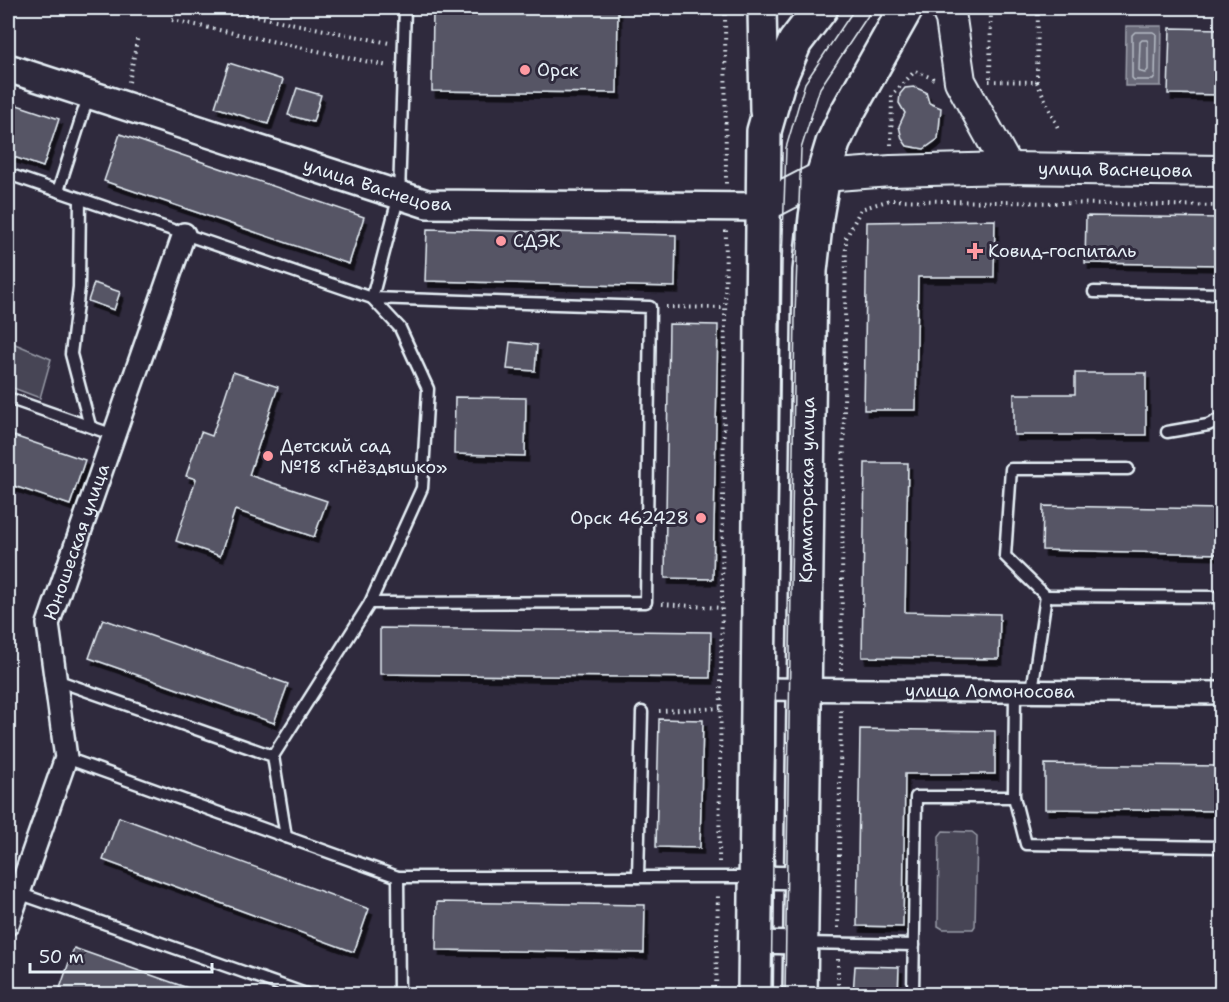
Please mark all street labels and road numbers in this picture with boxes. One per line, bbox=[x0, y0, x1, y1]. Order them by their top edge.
street label: улица Васнецова bbox=[300, 153, 452, 217]
street label: улица Васнецова bbox=[1038, 156, 1192, 183]
street label: Краматорская улица bbox=[794, 397, 820, 583]
street label: Юношеская улица bbox=[38, 460, 115, 623]
street label: улица Ломоносова bbox=[905, 678, 1075, 704]

